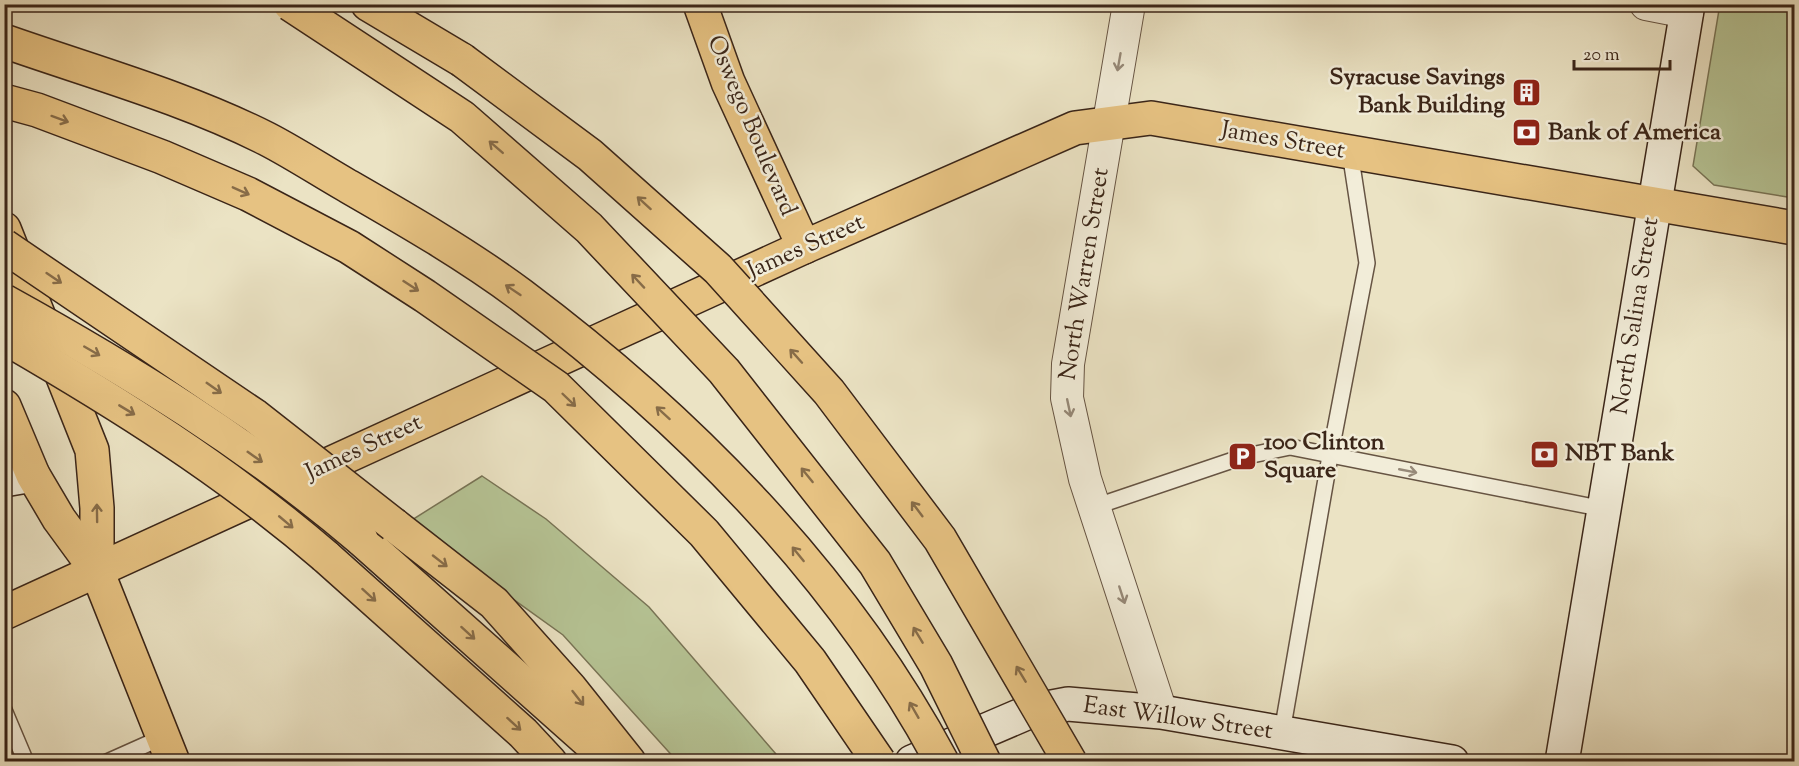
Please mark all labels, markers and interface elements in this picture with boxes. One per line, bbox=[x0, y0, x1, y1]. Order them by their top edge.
street label: Oswego Boulevard bbox=[698, 30, 805, 222]
scale bar bbox=[1574, 33, 1670, 71]
text: 20 m bbox=[1583, 43, 1620, 69]
one-way arrow bbox=[1113, 52, 1124, 72]
place label: Syracuse Savings Bank Building bbox=[1329, 61, 1505, 123]
building icon: Syracuse Savings Bank Building bbox=[1510, 76, 1542, 108]
street label: James Street bbox=[1216, 113, 1348, 169]
one-way arrow bbox=[50, 114, 69, 125]
place label: Bank of America bbox=[1548, 116, 1722, 150]
bank icon: Bank of America bbox=[1511, 117, 1543, 149]
one-way arrow bbox=[489, 140, 504, 154]
street label: North Warren Street bbox=[1051, 165, 1119, 383]
one-way arrow bbox=[232, 186, 250, 197]
one-way arrow bbox=[637, 196, 652, 210]
street label: James Street bbox=[740, 206, 870, 289]
street label: North Salina Street bbox=[1604, 215, 1668, 417]
one-way arrow bbox=[45, 272, 61, 284]
one-way arrow bbox=[631, 273, 645, 288]
one-way arrow bbox=[402, 281, 419, 293]
one-way arrow bbox=[504, 283, 521, 296]
one-way arrow bbox=[83, 345, 100, 357]
one-way arrow bbox=[789, 349, 803, 364]
one-way arrow bbox=[206, 382, 222, 394]
one-way arrow bbox=[562, 393, 577, 407]
one-way arrow bbox=[1064, 397, 1075, 417]
one-way arrow bbox=[118, 404, 135, 416]
street label: James Street bbox=[298, 406, 428, 491]
one-way arrow bbox=[656, 406, 671, 420]
place label: 100 Clinton Square bbox=[1264, 426, 1386, 488]
place label: NBT Bank bbox=[1565, 437, 1675, 471]
bank icon: NBT Bank bbox=[1528, 438, 1560, 470]
parking icon: 100 Clinton Square bbox=[1227, 441, 1259, 473]
one-way arrow bbox=[246, 451, 263, 463]
one-way arrow bbox=[1397, 466, 1417, 477]
one-way arrow bbox=[801, 468, 814, 484]
one-way arrow bbox=[910, 502, 923, 518]
one-way arrow bbox=[91, 503, 103, 523]
one-way arrow bbox=[278, 516, 294, 529]
one-way arrow bbox=[791, 546, 804, 562]
one-way arrow bbox=[432, 555, 448, 568]
one-way arrow bbox=[1118, 585, 1129, 604]
one-way arrow bbox=[361, 588, 376, 602]
one-way arrow bbox=[460, 626, 475, 640]
one-way arrow bbox=[912, 627, 924, 644]
one-way arrow bbox=[1014, 666, 1026, 683]
street label: East Willow Street bbox=[1081, 689, 1275, 749]
one-way arrow bbox=[572, 690, 585, 706]
one-way arrow bbox=[908, 702, 920, 719]
one-way arrow bbox=[506, 717, 521, 731]

